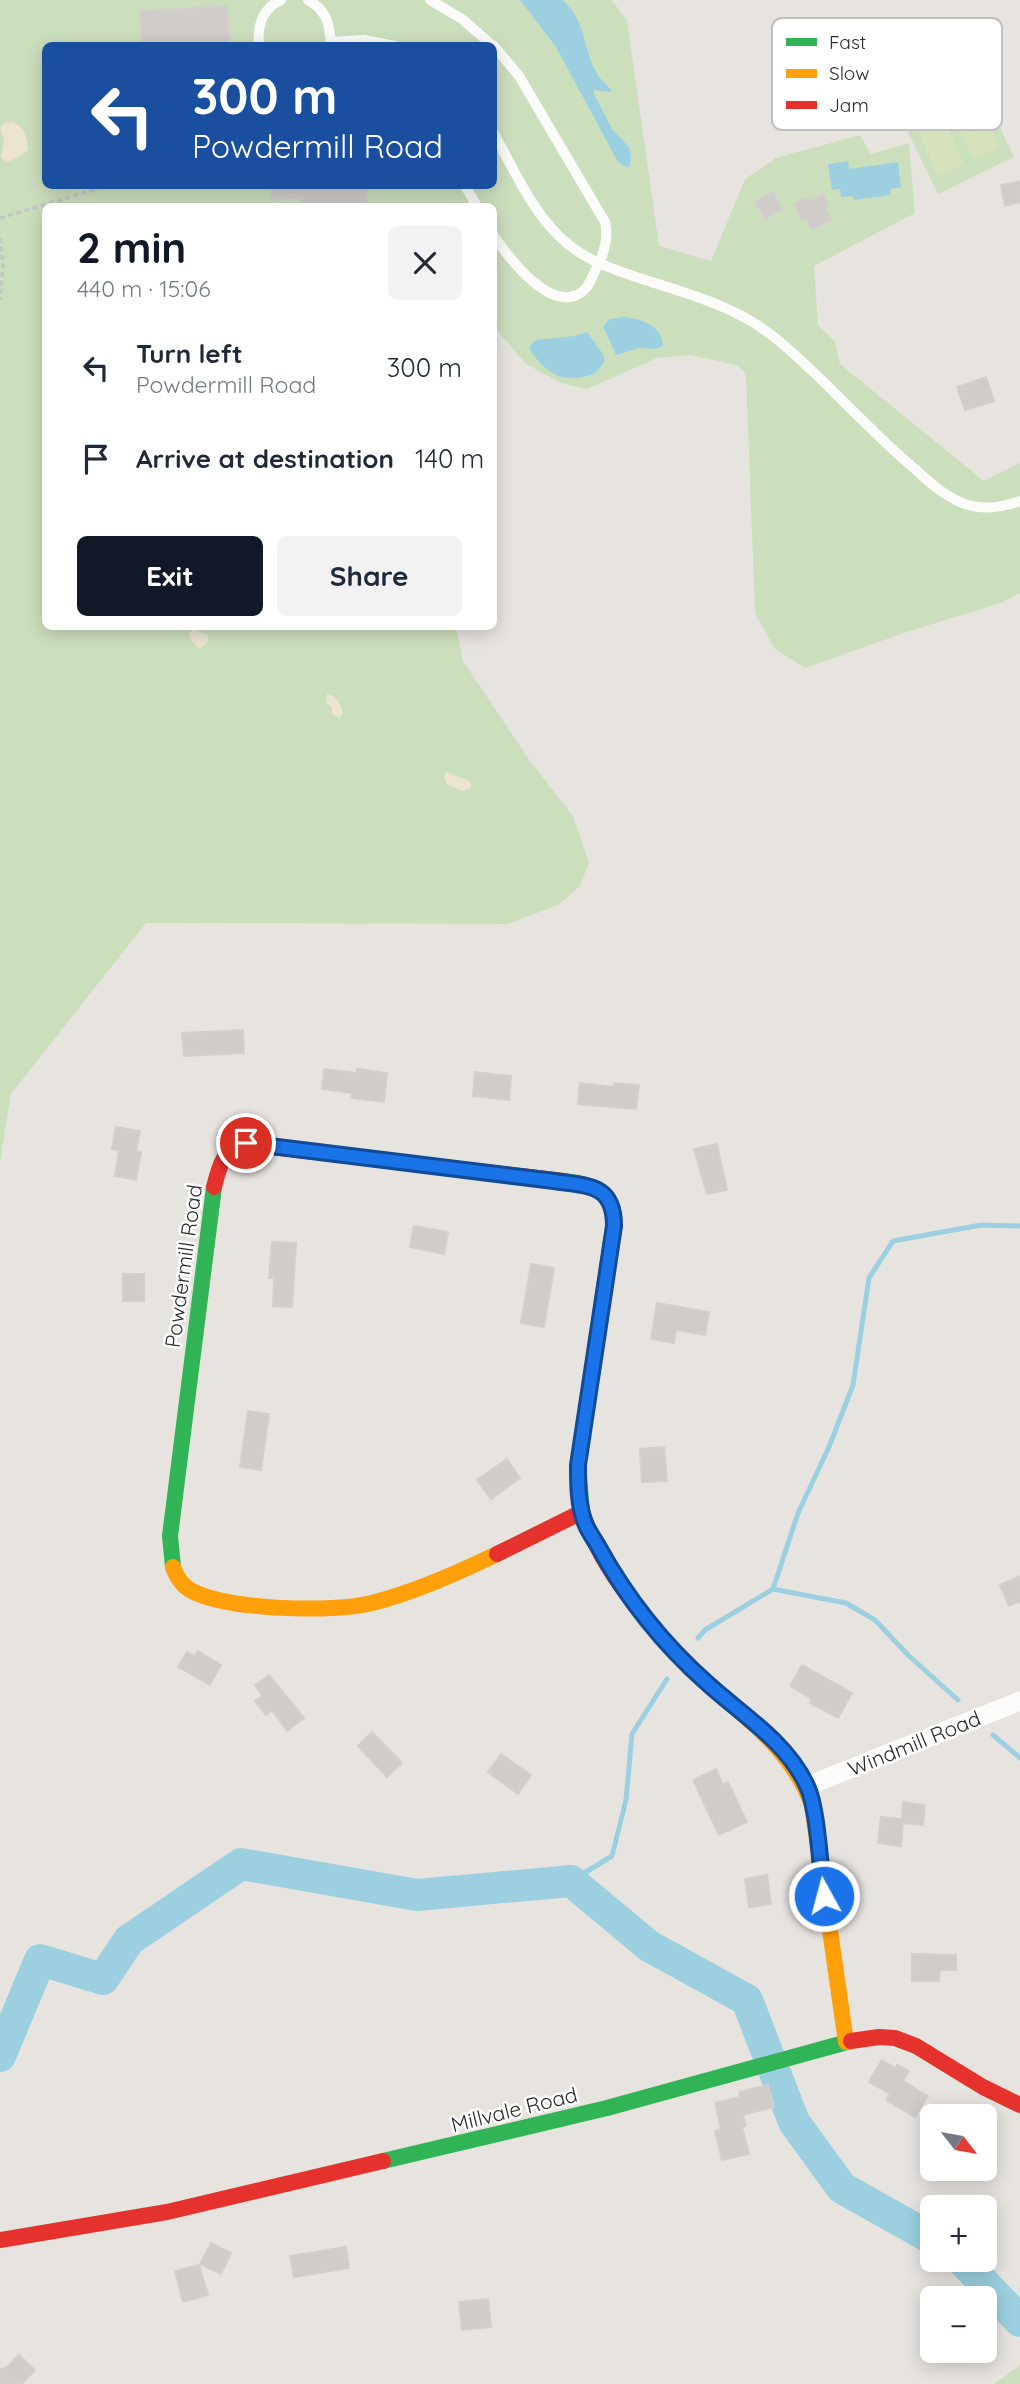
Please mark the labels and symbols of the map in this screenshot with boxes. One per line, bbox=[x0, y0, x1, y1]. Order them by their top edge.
legend bbox=[772, 18, 1002, 130]
text: Fast bbox=[829, 30, 866, 54]
text: Slow bbox=[829, 61, 870, 85]
text: Jam bbox=[829, 93, 869, 117]
pin bbox=[216, 1113, 276, 1173]
street label: Powdermill Road bbox=[159, 1183, 207, 1349]
street label: Windmill Road bbox=[844, 1705, 984, 1781]
position arrow bbox=[787, 1859, 861, 1933]
street label: Millvale Road bbox=[448, 2081, 580, 2137]
north arrow bbox=[920, 2104, 998, 2180]

